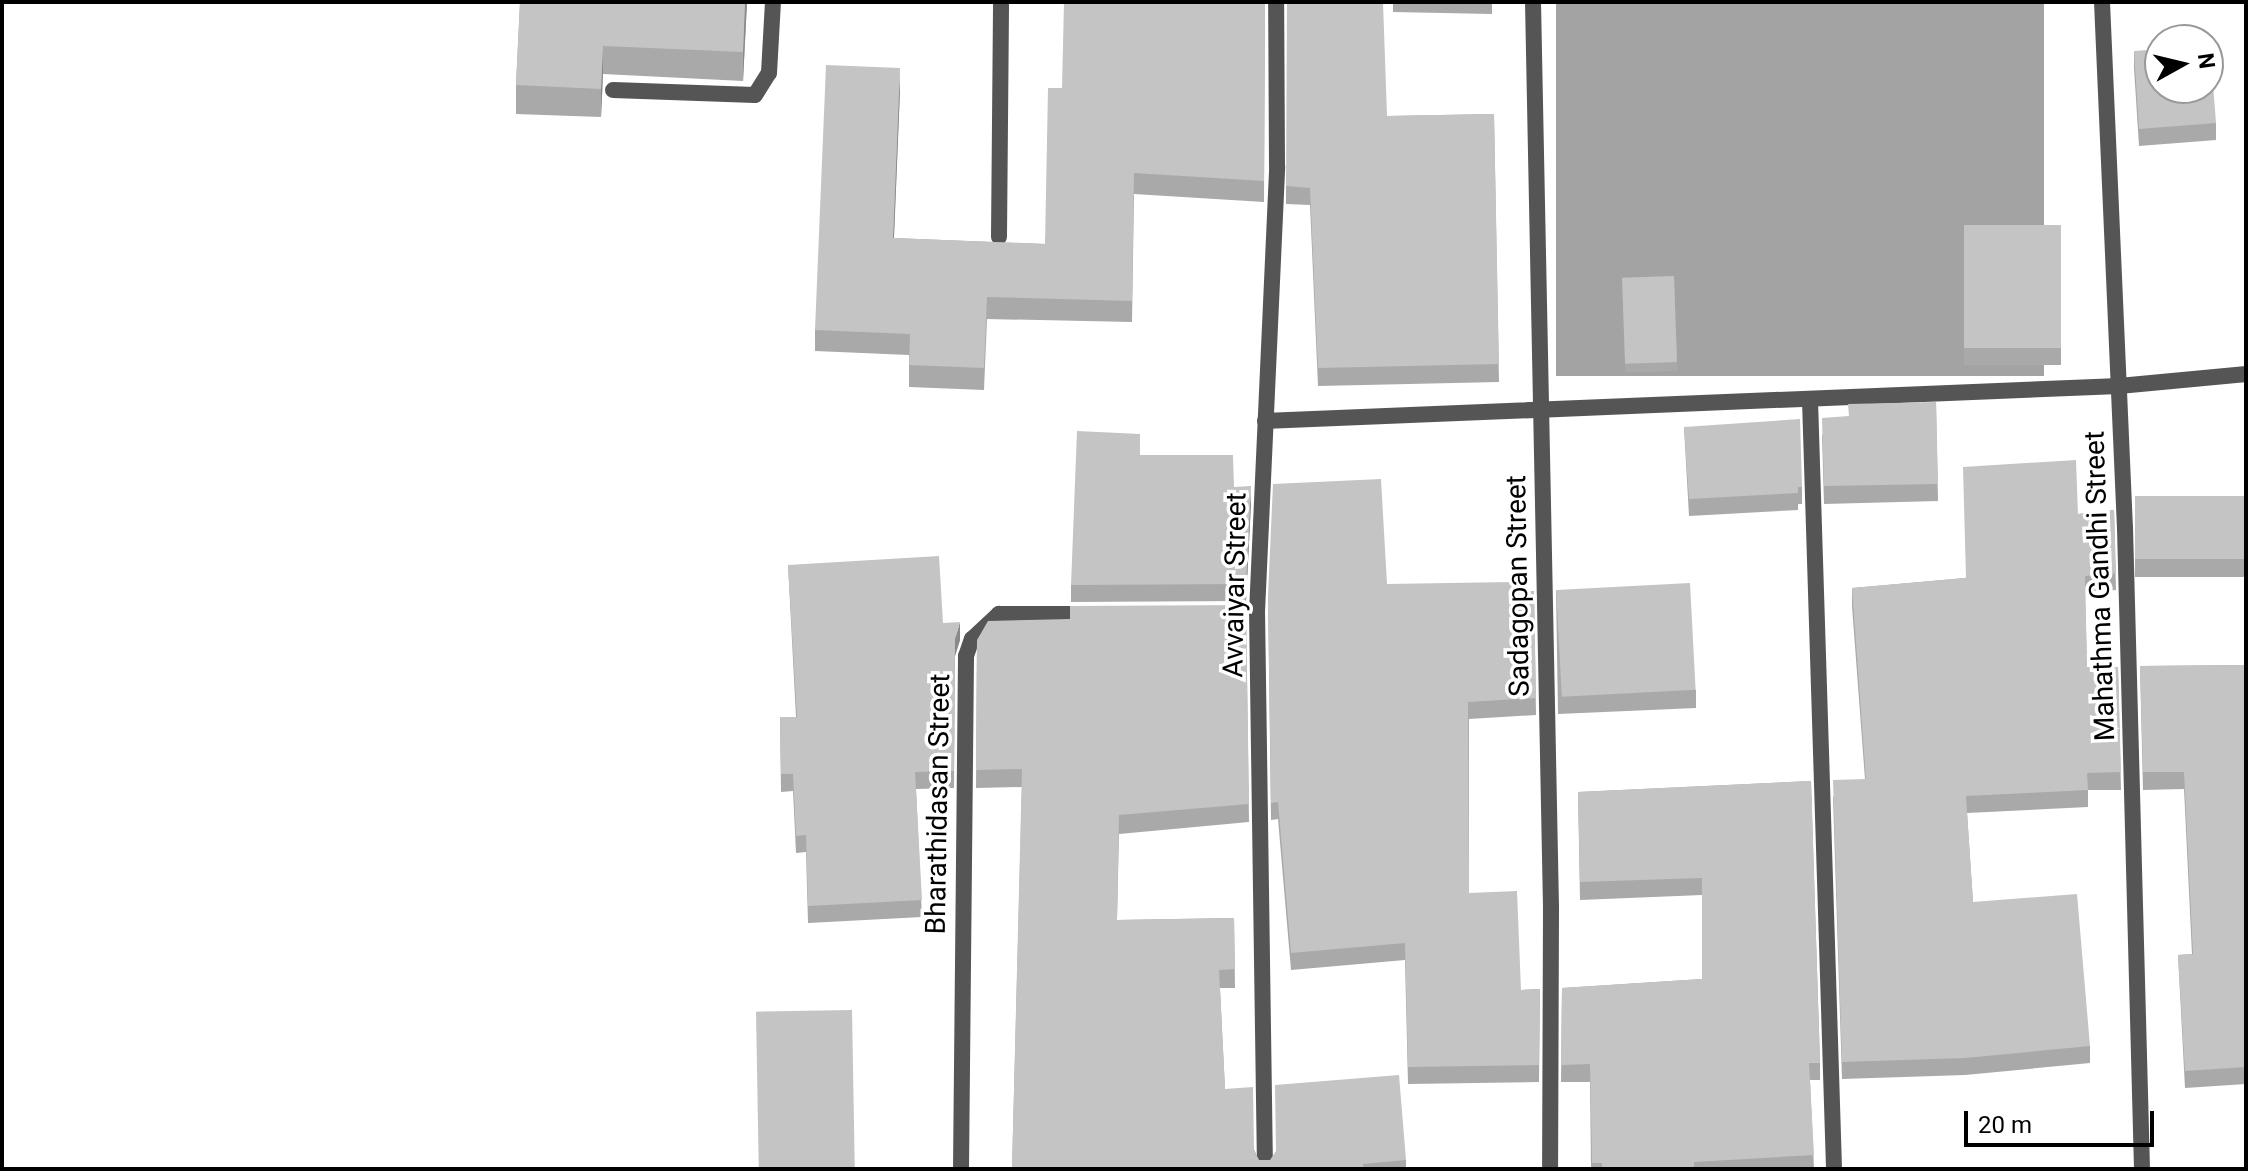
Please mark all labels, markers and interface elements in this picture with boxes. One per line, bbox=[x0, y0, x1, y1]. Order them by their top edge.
north arrow bbox=[2144, 24, 2224, 104]
text: N bbox=[2193, 51, 2220, 70]
street label: Mahathma Gandhi Street bbox=[2078, 430, 2122, 742]
street label: Sadagopan Street bbox=[1499, 475, 1537, 697]
street label: Avvaiyar Street bbox=[1217, 492, 1253, 678]
street label: Bharathidasan Street bbox=[919, 673, 957, 935]
scale bar bbox=[1968, 1095, 2158, 1145]
text: 20 m bbox=[1978, 1111, 2032, 1139]

